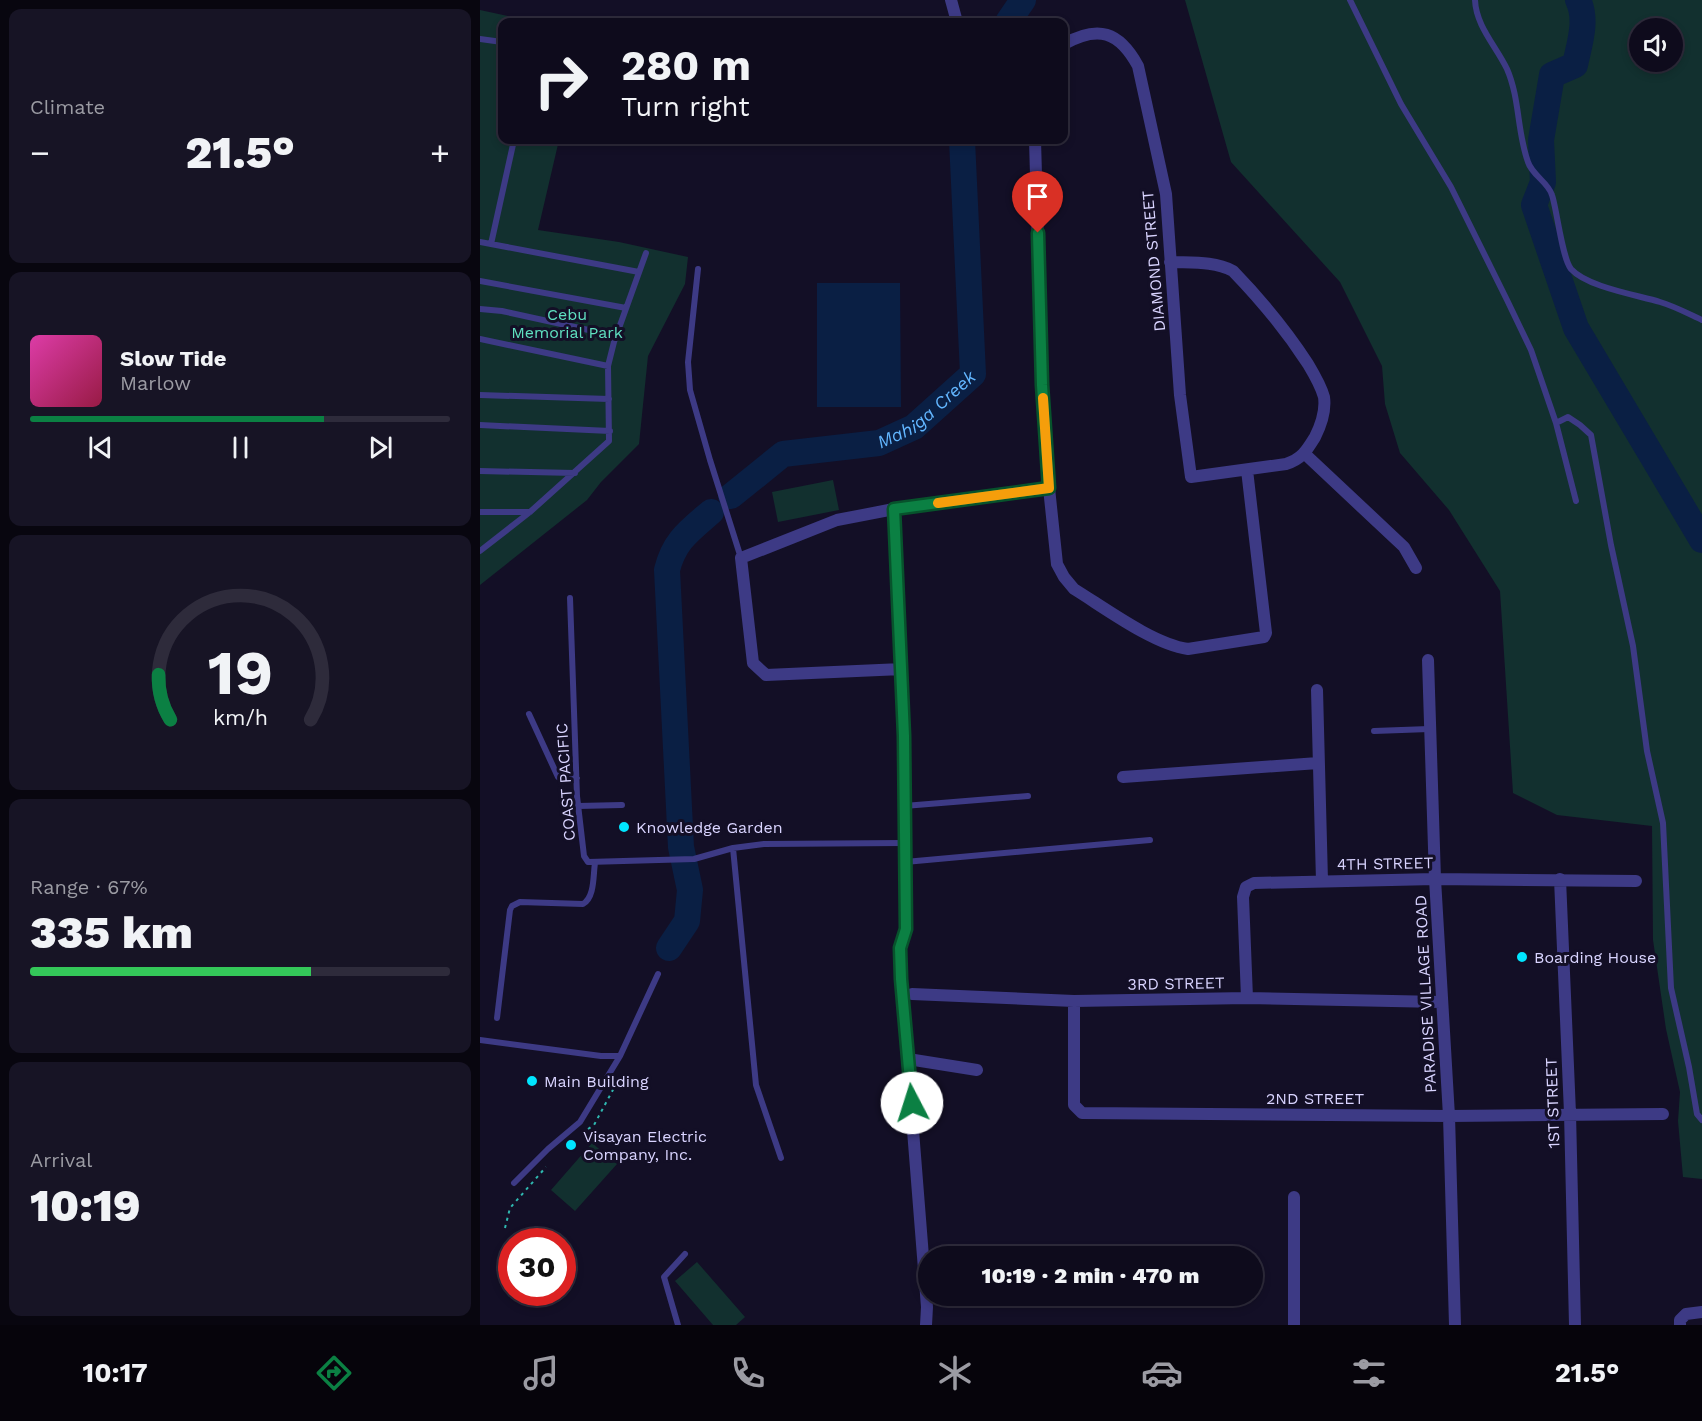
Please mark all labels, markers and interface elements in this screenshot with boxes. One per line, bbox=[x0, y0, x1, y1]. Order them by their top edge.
map controls bbox=[1629, 18, 1683, 72]
button: sound bbox=[1629, 18, 1683, 72]
text: 280 m bbox=[621, 41, 751, 90]
icon: right bbox=[522, 42, 600, 120]
text: Turn right bbox=[621, 91, 750, 123]
text: Climate bbox=[30, 95, 105, 119]
text: 21.5° bbox=[185, 126, 295, 179]
text: − bbox=[30, 133, 50, 172]
text: + bbox=[430, 133, 450, 172]
pin bbox=[1012, 171, 1063, 233]
icon: arrive bbox=[1021, 180, 1054, 213]
street label: DIAMOND STREET bbox=[1138, 189, 1169, 332]
park label: Cebu Memorial Park bbox=[511, 305, 623, 342]
text: Slow Tide bbox=[120, 346, 227, 371]
water label: Mahiga Creek bbox=[874, 365, 981, 452]
text: Marlow bbox=[120, 371, 191, 395]
icon: previous bbox=[84, 431, 117, 464]
icon: pause bbox=[224, 431, 257, 464]
icon: next bbox=[364, 431, 397, 464]
text: 19 bbox=[207, 636, 273, 709]
text: km/h bbox=[212, 705, 268, 730]
street label: COAST PACIFIC bbox=[552, 722, 579, 841]
place label: Knowledge Garden bbox=[636, 818, 783, 837]
marker: Knowledge Garden bbox=[617, 820, 631, 834]
street label: 4TH STREET bbox=[1337, 853, 1434, 874]
text: Range · 67% bbox=[30, 875, 148, 899]
street label: PARADISE VILLAGE ROAD bbox=[1411, 894, 1440, 1094]
text: 335 km bbox=[30, 906, 193, 959]
place label: Boarding House bbox=[1534, 948, 1656, 967]
marker: Boarding House bbox=[1515, 950, 1529, 964]
street label: 3RD STREET bbox=[1127, 973, 1225, 994]
street label: 1ST STREET bbox=[1541, 1057, 1564, 1149]
position arrow bbox=[880, 1071, 944, 1135]
place label: Main Building bbox=[544, 1072, 649, 1091]
marker: Main Building bbox=[525, 1074, 539, 1088]
street label: 2ND STREET bbox=[1266, 1089, 1364, 1108]
place label: Visayan Electric Company, Inc. bbox=[583, 1127, 707, 1164]
marker: Visayan Electric Company, Inc. bbox=[564, 1138, 578, 1152]
text: Arrival bbox=[30, 1148, 92, 1172]
text: 10:19 bbox=[30, 1179, 141, 1232]
speed limit sign: 30 bbox=[498, 1228, 576, 1306]
text: 10:19 · 2 min · 470 m bbox=[982, 1263, 1199, 1288]
icon: directions bbox=[313, 1352, 355, 1394]
icon: music bbox=[520, 1352, 562, 1394]
icon: phone bbox=[727, 1352, 769, 1394]
icon: climate bbox=[934, 1352, 976, 1394]
icon: car bbox=[1141, 1352, 1183, 1394]
icon: filters bbox=[1348, 1352, 1390, 1394]
text: 10:17 bbox=[83, 1357, 148, 1389]
text: 21.5° bbox=[1555, 1357, 1619, 1389]

